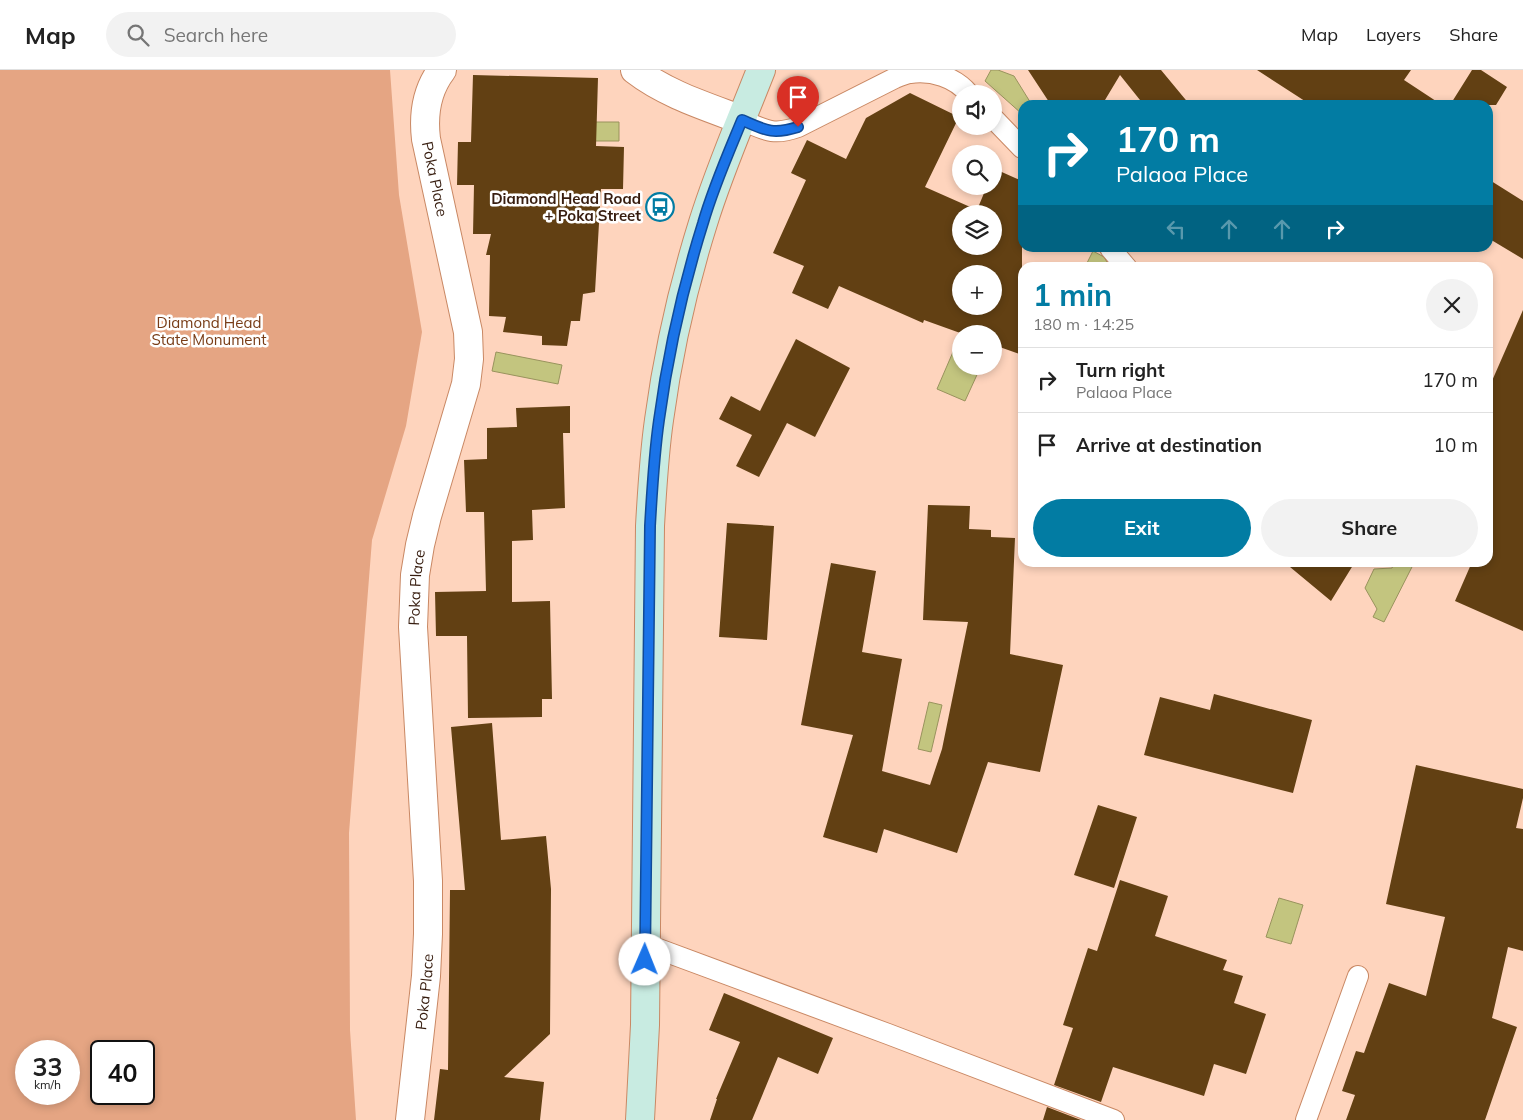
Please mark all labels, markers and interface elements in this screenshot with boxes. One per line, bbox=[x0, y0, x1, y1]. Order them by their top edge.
search box bbox=[106, 12, 456, 57]
text: Map bbox=[25, 20, 76, 50]
icon: search bbox=[124, 21, 152, 49]
text: Search here bbox=[164, 23, 268, 47]
text: Map bbox=[1301, 23, 1338, 46]
text: Layers bbox=[1366, 23, 1421, 46]
text: Share bbox=[1449, 23, 1498, 46]
pin bbox=[777, 76, 819, 127]
icon: arrive bbox=[784, 83, 812, 111]
map controls bbox=[952, 85, 1002, 375]
button: sound bbox=[952, 85, 1002, 135]
text: 170 m bbox=[1116, 117, 1220, 161]
icon: right bbox=[1033, 120, 1098, 185]
street label: Poka Place bbox=[418, 140, 452, 218]
button: search bbox=[952, 145, 1002, 195]
text: Palaoa Place bbox=[1116, 160, 1248, 188]
place label: Diamond Head Road + Poka Street bbox=[491, 189, 641, 225]
bus stop icon: Diamond Head Road + Poka Street bbox=[645, 192, 675, 222]
button: layers bbox=[952, 205, 1002, 255]
icon: left bbox=[1162, 215, 1190, 243]
icon: ahead bbox=[1215, 215, 1243, 243]
icon: ahead bbox=[1268, 215, 1296, 243]
icon: right bbox=[1321, 215, 1349, 243]
button: + bbox=[952, 265, 1002, 315]
text: 1 min bbox=[1033, 276, 1112, 314]
button: close bbox=[1426, 279, 1478, 331]
park label: Diamond Head State Monument bbox=[151, 313, 267, 349]
text: 180 m · 14:25 bbox=[1033, 314, 1134, 334]
button: − bbox=[952, 325, 1002, 375]
text: Turn right bbox=[1076, 358, 1165, 382]
icon: right bbox=[1033, 366, 1061, 394]
text: 170 m bbox=[1422, 368, 1478, 392]
text: Palaoa Place bbox=[1076, 382, 1172, 402]
icon: arrive bbox=[1033, 431, 1061, 459]
text: Arrive at destination bbox=[1076, 433, 1262, 457]
text: 10 m bbox=[1434, 433, 1478, 457]
button: Exit bbox=[1033, 499, 1251, 557]
button: Share bbox=[1261, 499, 1478, 557]
street label: Poka Place bbox=[404, 548, 429, 626]
position arrow bbox=[618, 933, 670, 985]
street label: Poka Place bbox=[411, 953, 437, 1031]
speed limit sign: 40 bbox=[90, 1040, 155, 1105]
text: 33 bbox=[32, 1051, 63, 1082]
text: km/h bbox=[34, 1077, 61, 1092]

